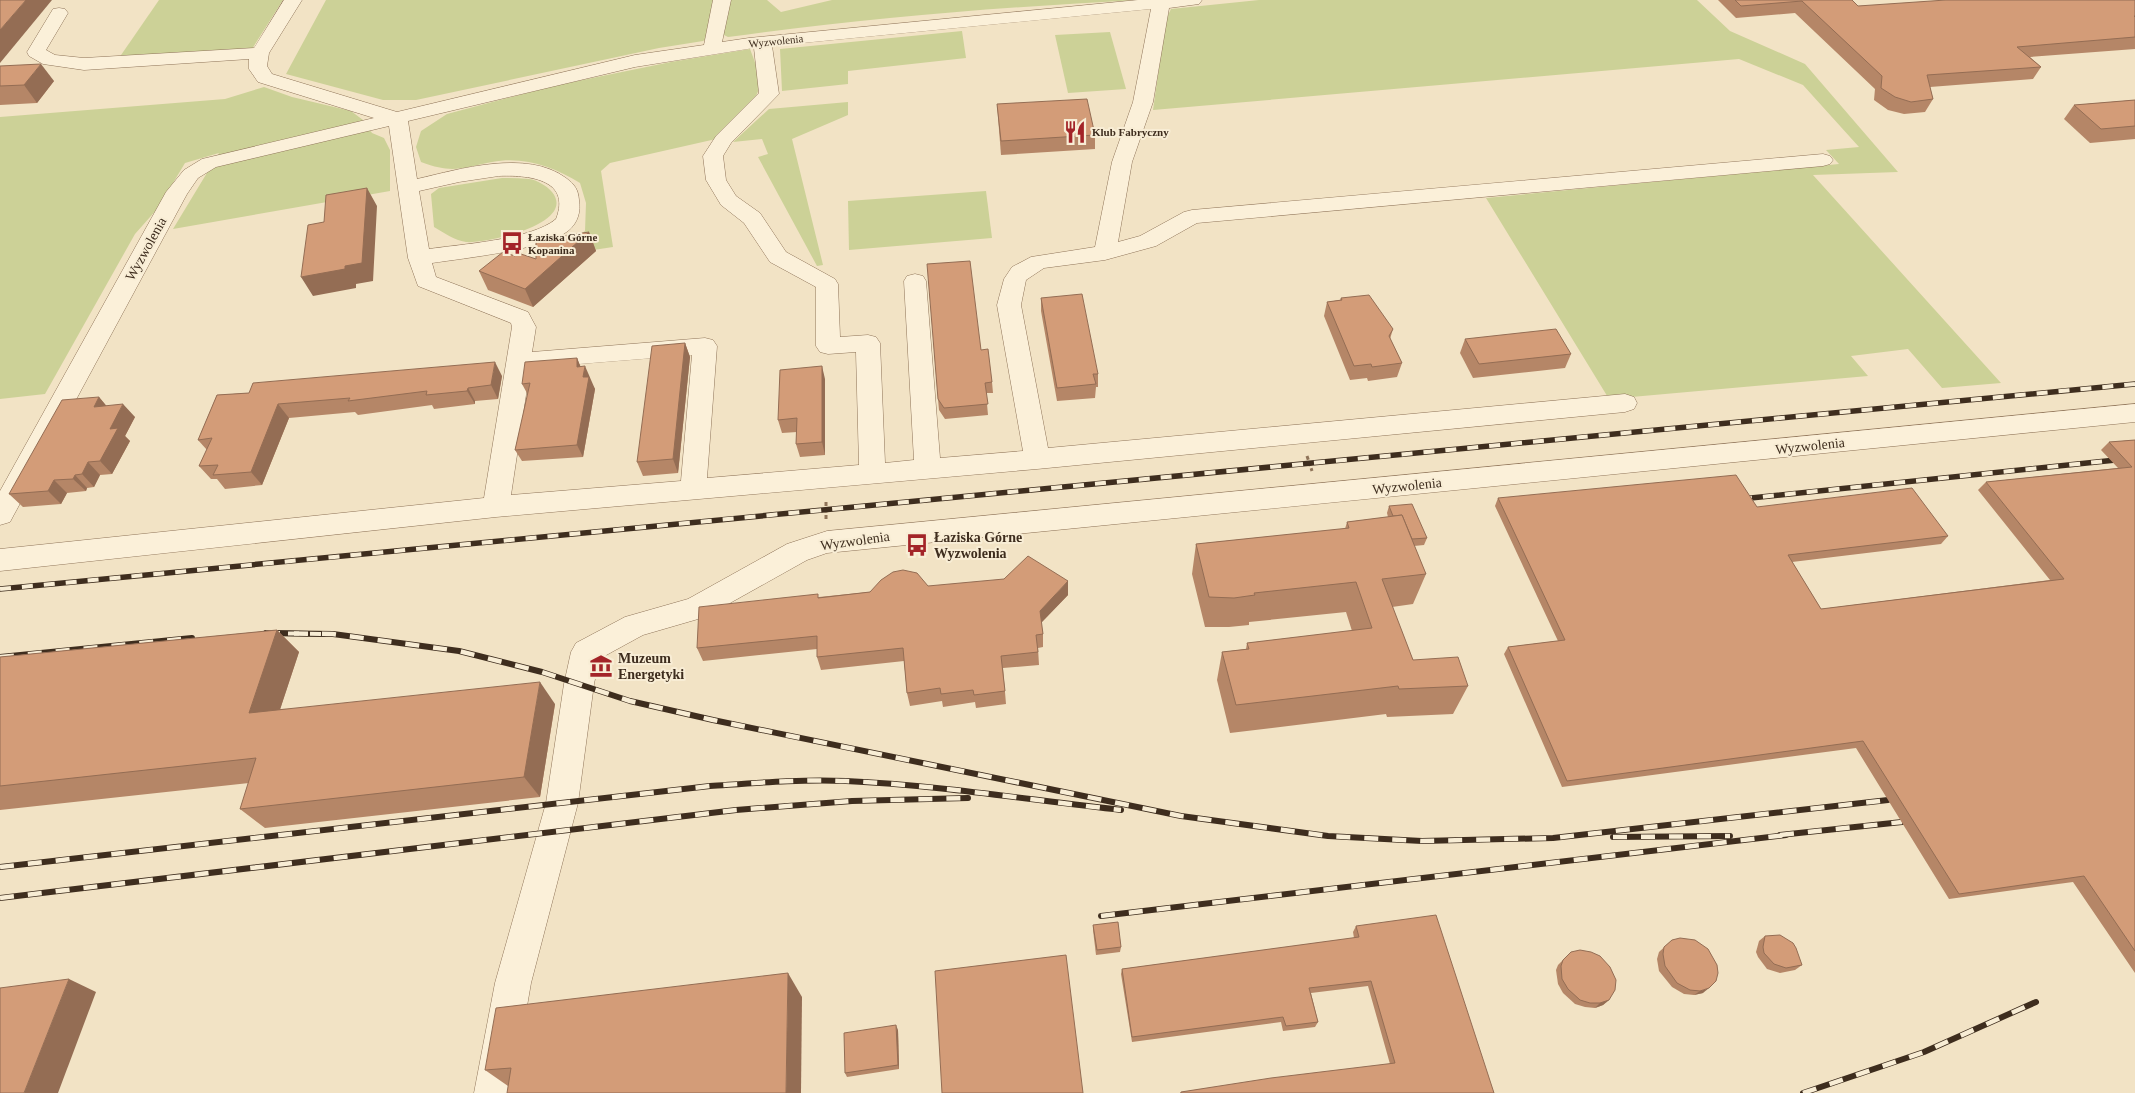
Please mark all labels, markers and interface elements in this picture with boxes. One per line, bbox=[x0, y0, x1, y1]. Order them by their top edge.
street label: Wyzwolenia bbox=[748, 32, 804, 50]
restaurant icon: Klub Fabryczny bbox=[1062, 119, 1088, 145]
place label: Klub Fabryczny bbox=[1092, 126, 1169, 138]
street label: Wyzwolenia bbox=[122, 214, 170, 283]
bus stop icon: Łaziska Górne Kopanina bbox=[499, 230, 525, 256]
place label: Łaziska Górne Kopanina bbox=[528, 231, 597, 256]
street label: Wyzwolenia bbox=[1774, 435, 1846, 457]
street label: Wyzwolenia bbox=[1371, 475, 1443, 497]
street label: Wyzwolenia bbox=[819, 529, 891, 553]
place label: Łaziska Górne Wyzwolenia bbox=[934, 530, 1022, 561]
bus stop icon: Łaziska Górne Wyzwolenia bbox=[904, 532, 930, 558]
place label: Muzeum Energetyki bbox=[618, 651, 684, 682]
museum icon: Muzeum Energetyki bbox=[588, 653, 614, 679]

